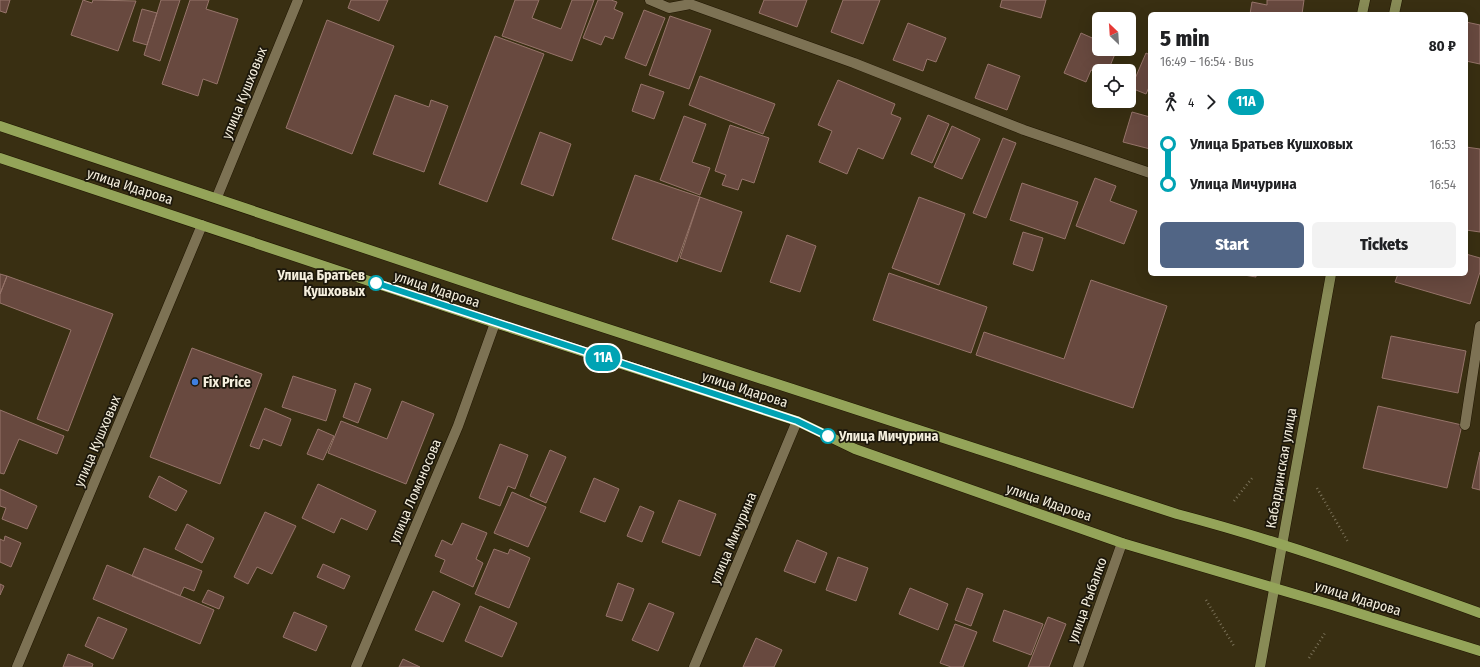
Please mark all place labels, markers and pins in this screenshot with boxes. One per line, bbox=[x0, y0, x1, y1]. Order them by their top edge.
place label: Улица Братьев Кушховых bbox=[277, 267, 365, 300]
marker: Улица Братьев Кушховых bbox=[368, 275, 384, 291]
place label: Fix Price bbox=[203, 374, 251, 391]
marker: Fix Price bbox=[190, 377, 200, 387]
marker: Улица Мичурина bbox=[820, 428, 836, 444]
place label: Улица Мичурина bbox=[838, 428, 939, 445]

